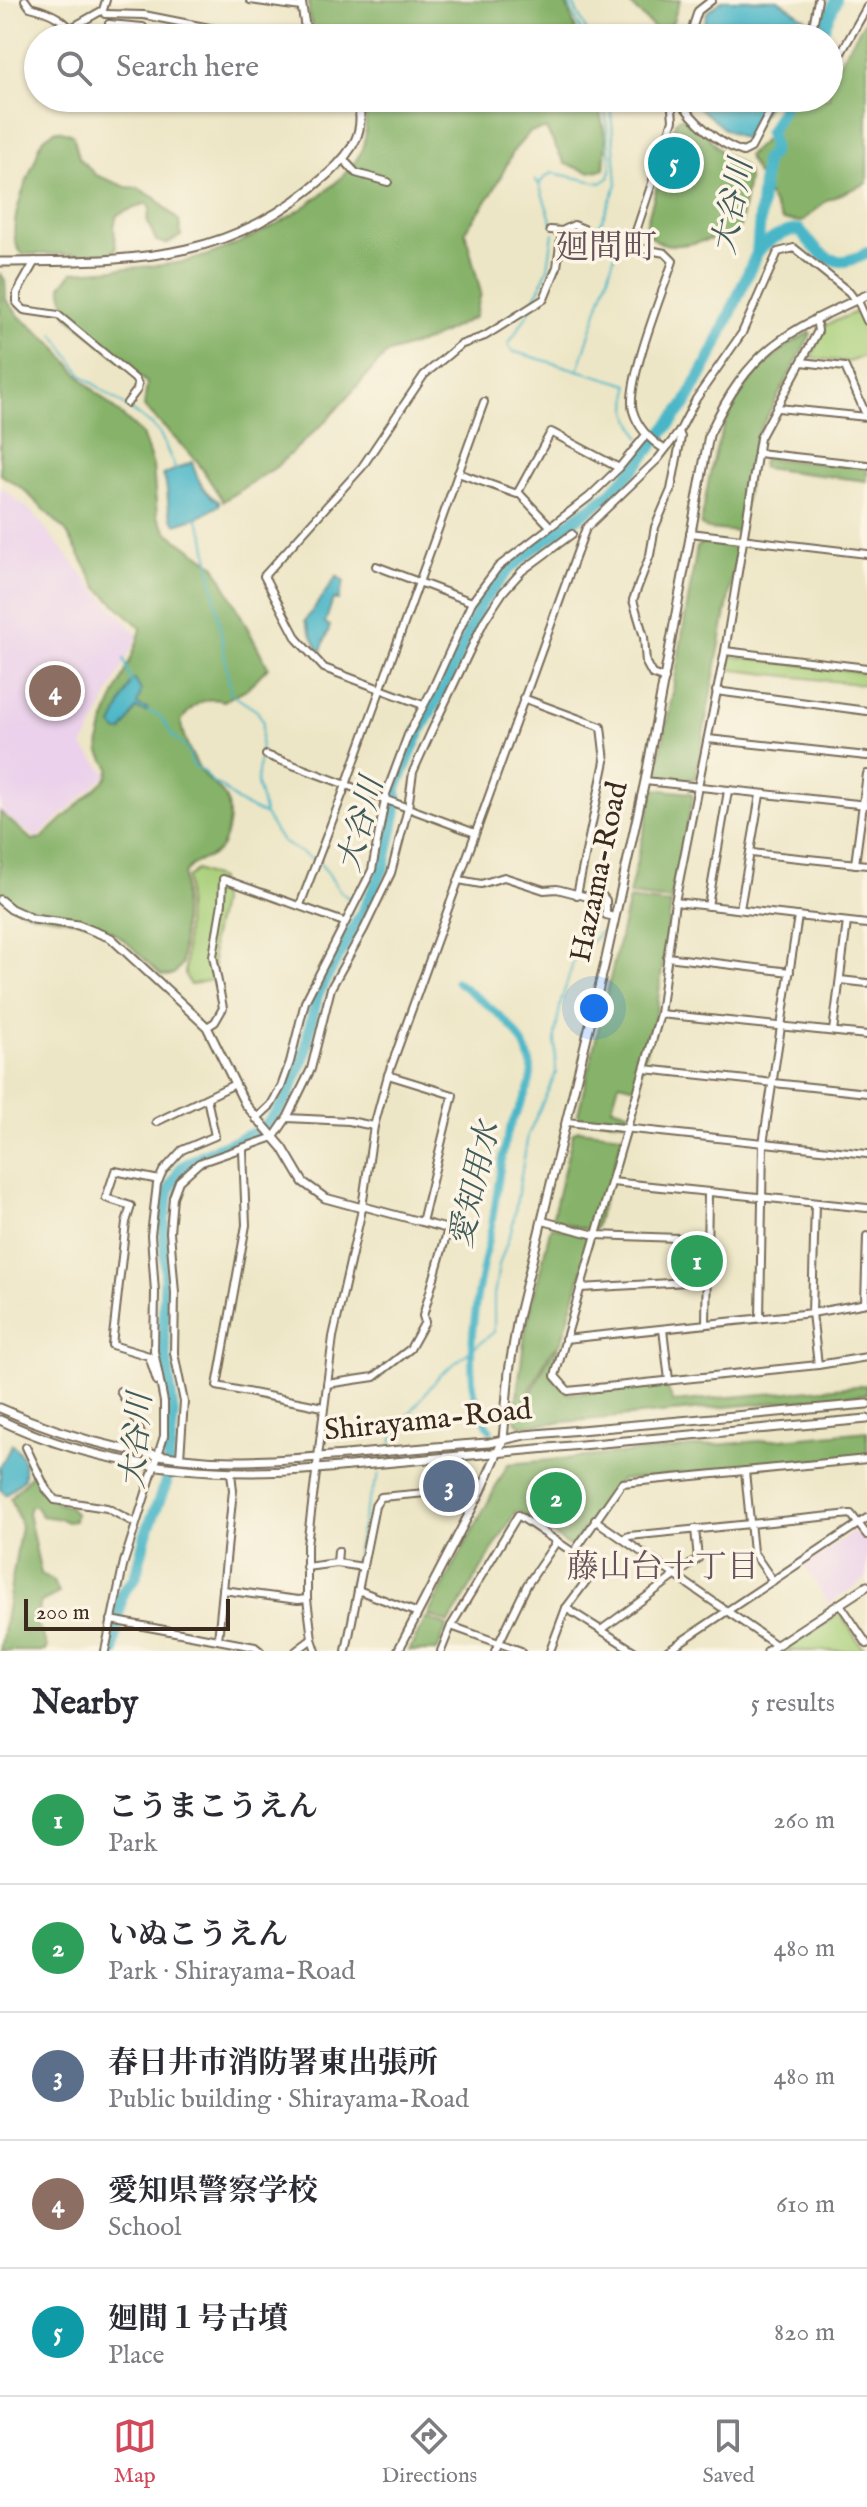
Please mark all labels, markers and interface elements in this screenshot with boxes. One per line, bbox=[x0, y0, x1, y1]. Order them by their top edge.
search box bbox=[24, 24, 843, 112]
icon: search bbox=[52, 46, 96, 90]
text: Search here bbox=[116, 49, 259, 87]
pin: 5 bbox=[648, 133, 700, 193]
water label: 大谷川 bbox=[705, 153, 764, 258]
district label: 廻間町 bbox=[555, 227, 657, 270]
pin: 4 bbox=[29, 661, 81, 721]
water label: 大谷川 bbox=[330, 770, 395, 877]
street label: Hazama-Road bbox=[562, 777, 638, 966]
your location bbox=[574, 988, 614, 1028]
water label: 愛知用水 bbox=[442, 1115, 511, 1252]
pin: 1 bbox=[671, 1231, 723, 1291]
water label: 大谷川 bbox=[113, 1388, 163, 1491]
street label: Shirayama-Road bbox=[322, 1391, 535, 1451]
pin: 3 bbox=[423, 1456, 475, 1516]
pin: 2 bbox=[530, 1468, 582, 1528]
district label: 藤山台十丁目 bbox=[567, 1548, 759, 1589]
scale bar bbox=[24, 1595, 230, 1631]
text: 200 m bbox=[36, 1599, 90, 1627]
text: Nearby bbox=[32, 1682, 138, 1725]
text: 5 results bbox=[751, 1687, 835, 1720]
text: こうまこうえん bbox=[108, 1789, 318, 1827]
text: 1 bbox=[53, 1804, 63, 1837]
text: 260 m bbox=[773, 1804, 835, 1837]
text: Park bbox=[108, 1827, 157, 1860]
text: いぬこうえん bbox=[108, 1917, 288, 1955]
text: 2 bbox=[52, 1932, 64, 1965]
text: 480 m bbox=[774, 1932, 835, 1965]
text: Park · Shirayama-Road bbox=[108, 1955, 355, 1988]
text: 春日井市消防署東出張所 bbox=[108, 2045, 438, 2083]
text: 3 bbox=[53, 2060, 63, 2093]
text: 480 m bbox=[774, 2060, 835, 2093]
text: Public building · Shirayama-Road bbox=[108, 2083, 469, 2116]
text: 愛知県警察学校 bbox=[108, 2173, 318, 2211]
text: 4 bbox=[52, 2188, 64, 2221]
text: 610 m bbox=[776, 2188, 835, 2221]
text: School bbox=[108, 2211, 181, 2244]
text: 廻間１号古墳 bbox=[108, 2301, 288, 2339]
text: 5 bbox=[53, 2316, 63, 2349]
text: 820 m bbox=[774, 2316, 835, 2349]
text: Place bbox=[108, 2339, 164, 2372]
tab: Map bbox=[113, 2414, 157, 2490]
tab: Directions bbox=[382, 2414, 477, 2490]
tab: Saved bbox=[702, 2414, 754, 2490]

